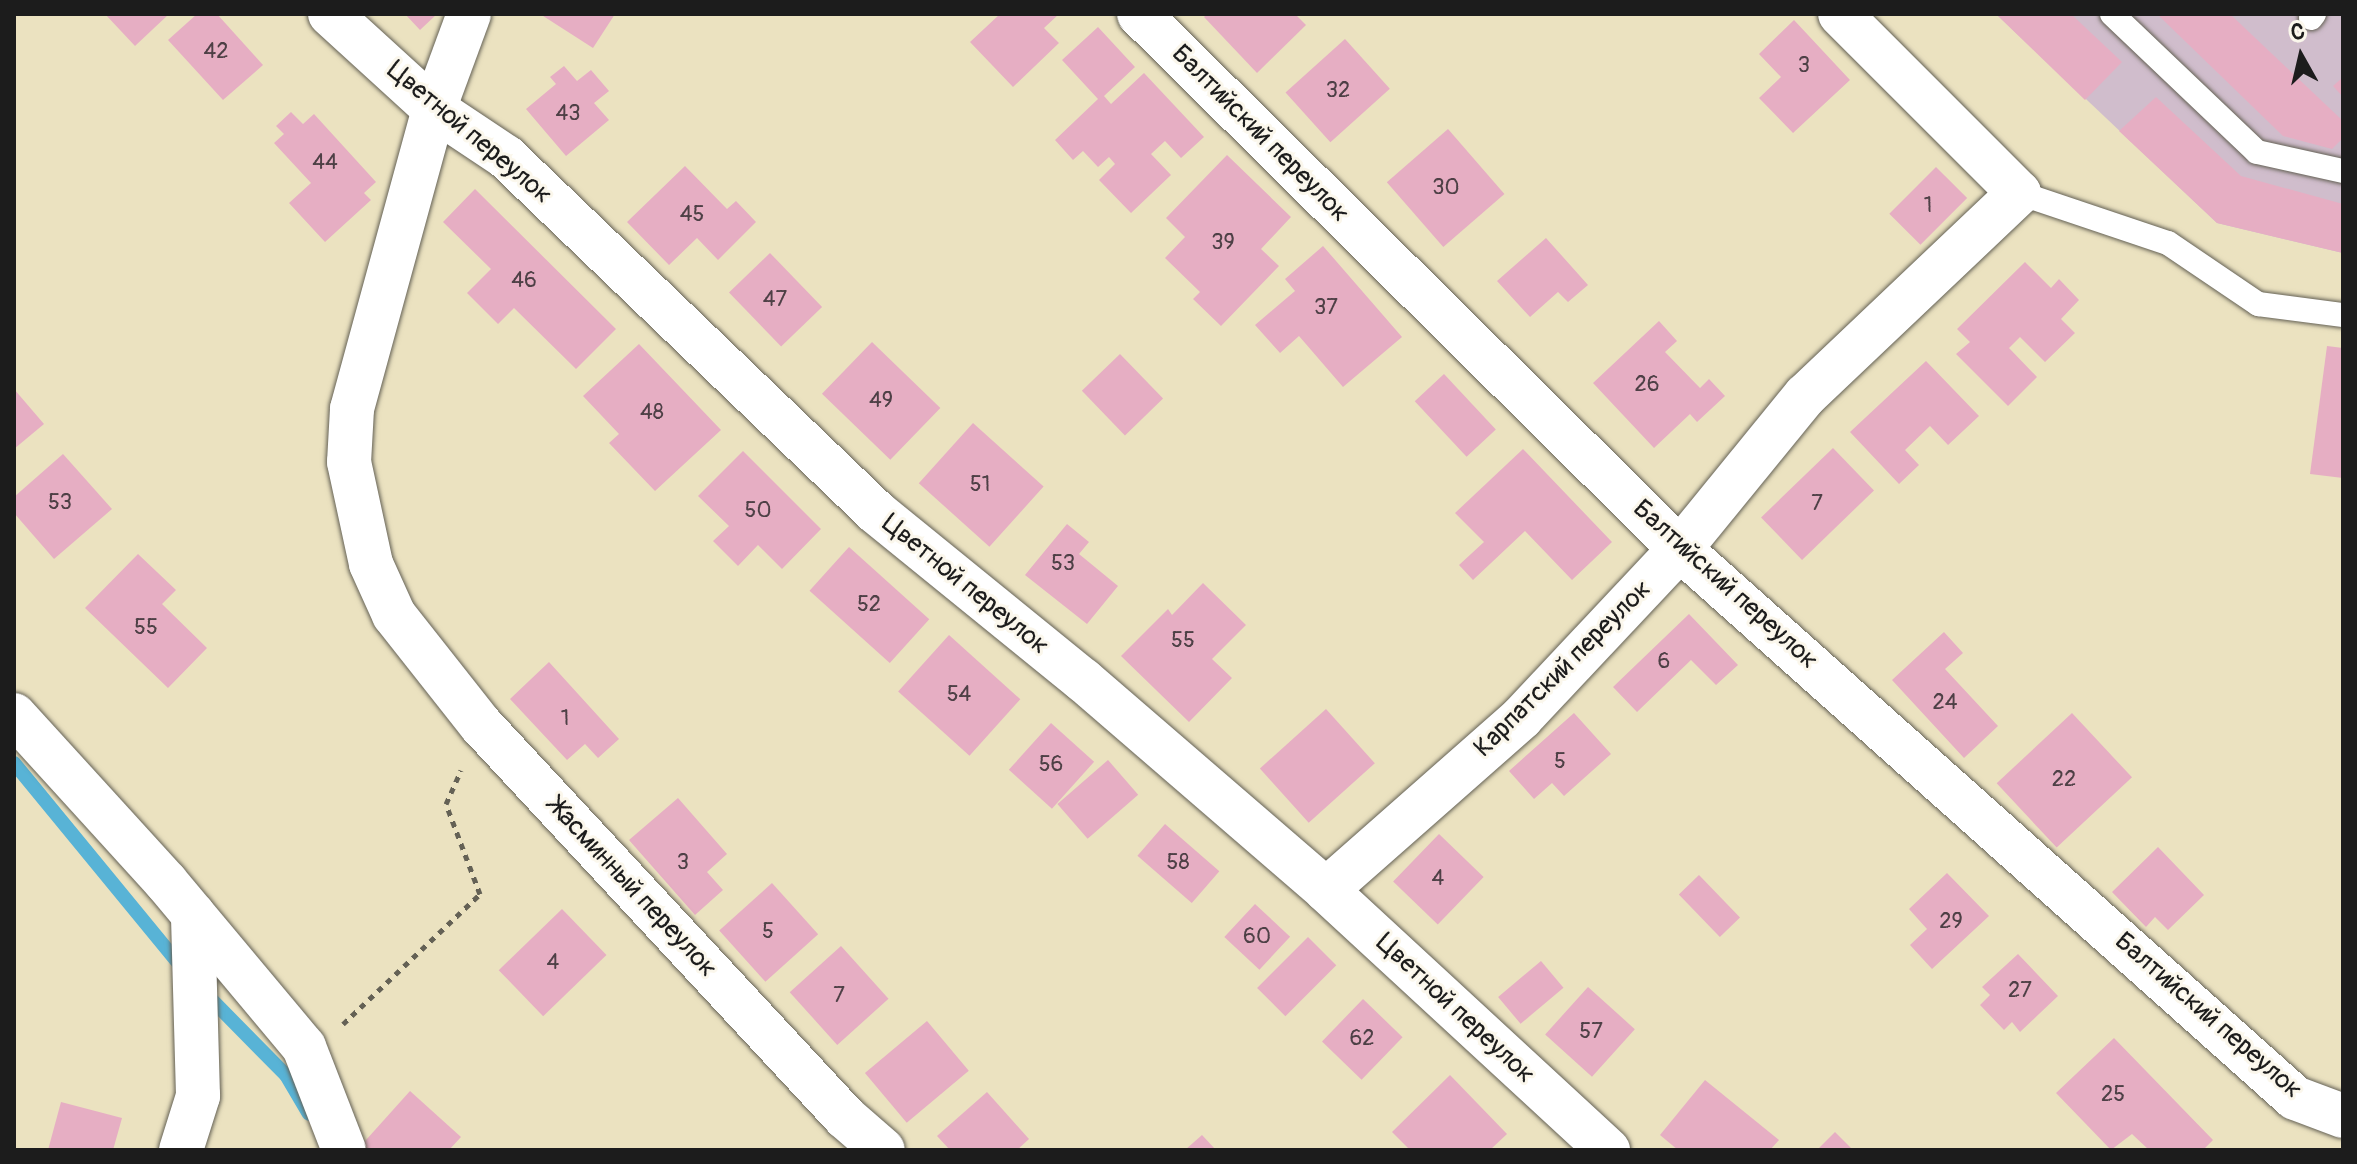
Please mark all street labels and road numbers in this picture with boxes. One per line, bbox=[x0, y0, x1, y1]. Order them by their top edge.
street label: Балтийский переулок bbox=[1165, 39, 1355, 229]
street label: Цветной переулок bbox=[380, 55, 558, 211]
street label: Балтийский переулок bbox=[1626, 494, 1824, 676]
street label: Цветной переулок bbox=[875, 508, 1055, 662]
street label: Карпатский переулок bbox=[1468, 574, 1658, 764]
street label: Жасминный переулок bbox=[541, 792, 723, 984]
street label: Балтийский переулок bbox=[2108, 926, 2308, 1106]
street label: Цветной переулок bbox=[1369, 928, 1541, 1090]

